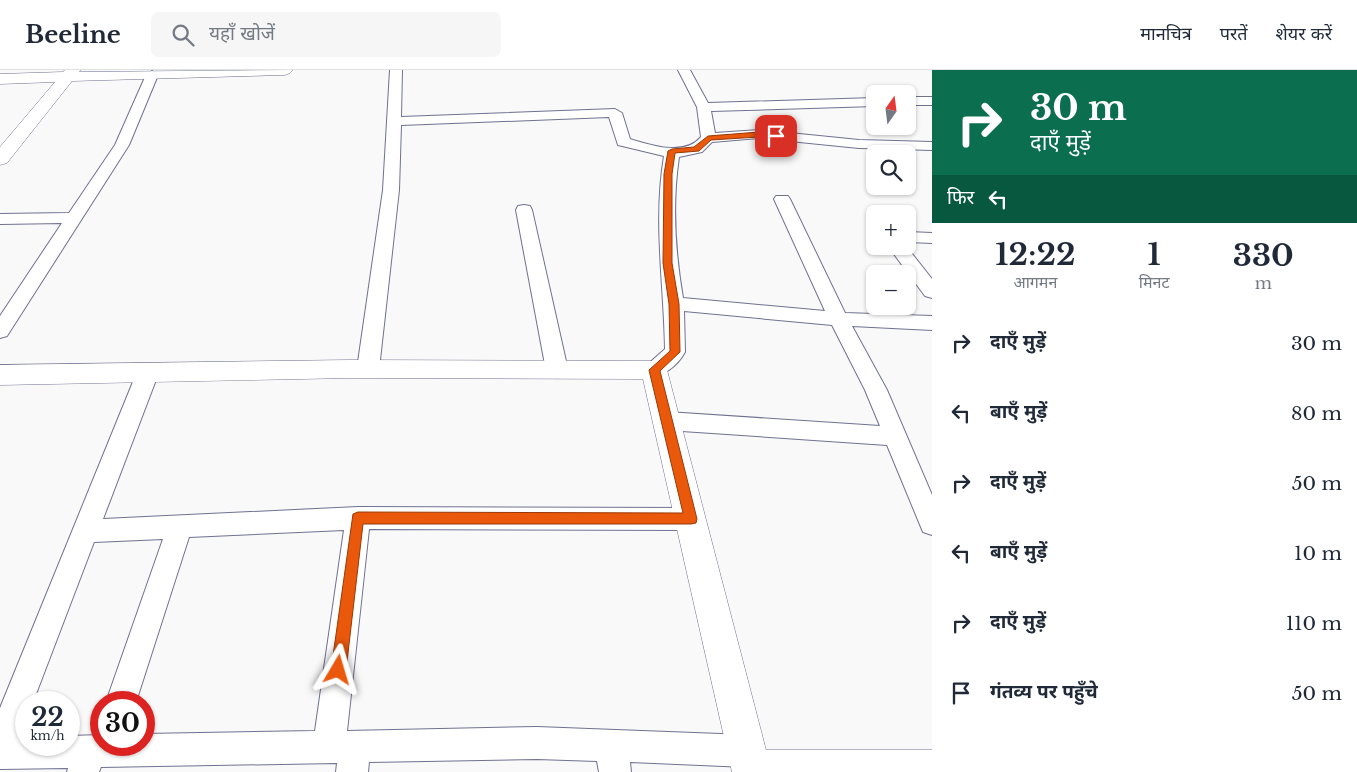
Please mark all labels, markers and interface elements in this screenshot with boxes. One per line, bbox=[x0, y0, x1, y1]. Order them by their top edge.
search box bbox=[151, 12, 501, 57]
text: Beeline bbox=[25, 20, 121, 49]
icon: search bbox=[169, 21, 197, 49]
text: यहाँ खोजें bbox=[209, 22, 275, 45]
text: मानचित्र bbox=[1140, 23, 1192, 45]
text: परतें bbox=[1220, 23, 1248, 45]
text: शेयर करें bbox=[1276, 23, 1332, 45]
north arrow bbox=[866, 85, 916, 135]
map controls bbox=[866, 85, 916, 315]
text: 30 m bbox=[1030, 86, 1127, 129]
icon: right bbox=[947, 90, 1012, 155]
pin bbox=[755, 115, 797, 157]
icon: arrive bbox=[762, 122, 790, 150]
text: दाएँ मुड़ें bbox=[1030, 129, 1091, 156]
button: search bbox=[866, 145, 916, 195]
icon: left bbox=[984, 185, 1012, 213]
text: फिर bbox=[947, 186, 974, 209]
button: + bbox=[866, 205, 916, 255]
text: 12:22 bbox=[995, 236, 1076, 273]
text: 1 bbox=[1148, 236, 1161, 273]
text: 330 bbox=[1233, 237, 1294, 274]
button: − bbox=[866, 265, 916, 315]
text: आगमन bbox=[1014, 272, 1057, 292]
text: मिनट bbox=[1139, 272, 1169, 292]
text: m bbox=[1255, 273, 1272, 293]
icon: right bbox=[947, 329, 975, 357]
text: दाएँ मुड़ें bbox=[990, 330, 1046, 353]
text: 30 m bbox=[1291, 332, 1342, 355]
icon: left bbox=[947, 399, 975, 427]
text: बाएँ मुड़ें bbox=[990, 400, 1047, 423]
text: 80 m bbox=[1291, 402, 1342, 425]
icon: right bbox=[947, 469, 975, 497]
text: दाएँ मुड़ें bbox=[990, 470, 1046, 493]
text: 50 m bbox=[1292, 472, 1342, 495]
icon: left bbox=[947, 539, 975, 567]
text: बाएँ मुड़ें bbox=[990, 540, 1047, 563]
text: 10 m bbox=[1294, 542, 1342, 565]
icon: right bbox=[947, 609, 975, 637]
text: दाएँ मुड़ें bbox=[990, 610, 1046, 633]
text: 110 m bbox=[1286, 612, 1342, 635]
position arrow bbox=[311, 643, 363, 695]
icon: arrive bbox=[947, 679, 975, 707]
text: गंतव्य पर पहुँचे bbox=[990, 680, 1098, 703]
text: 50 m bbox=[1292, 682, 1342, 705]
speed limit sign: 30 bbox=[90, 691, 155, 756]
text: 22 bbox=[31, 702, 64, 733]
text: km/h bbox=[30, 728, 65, 743]

